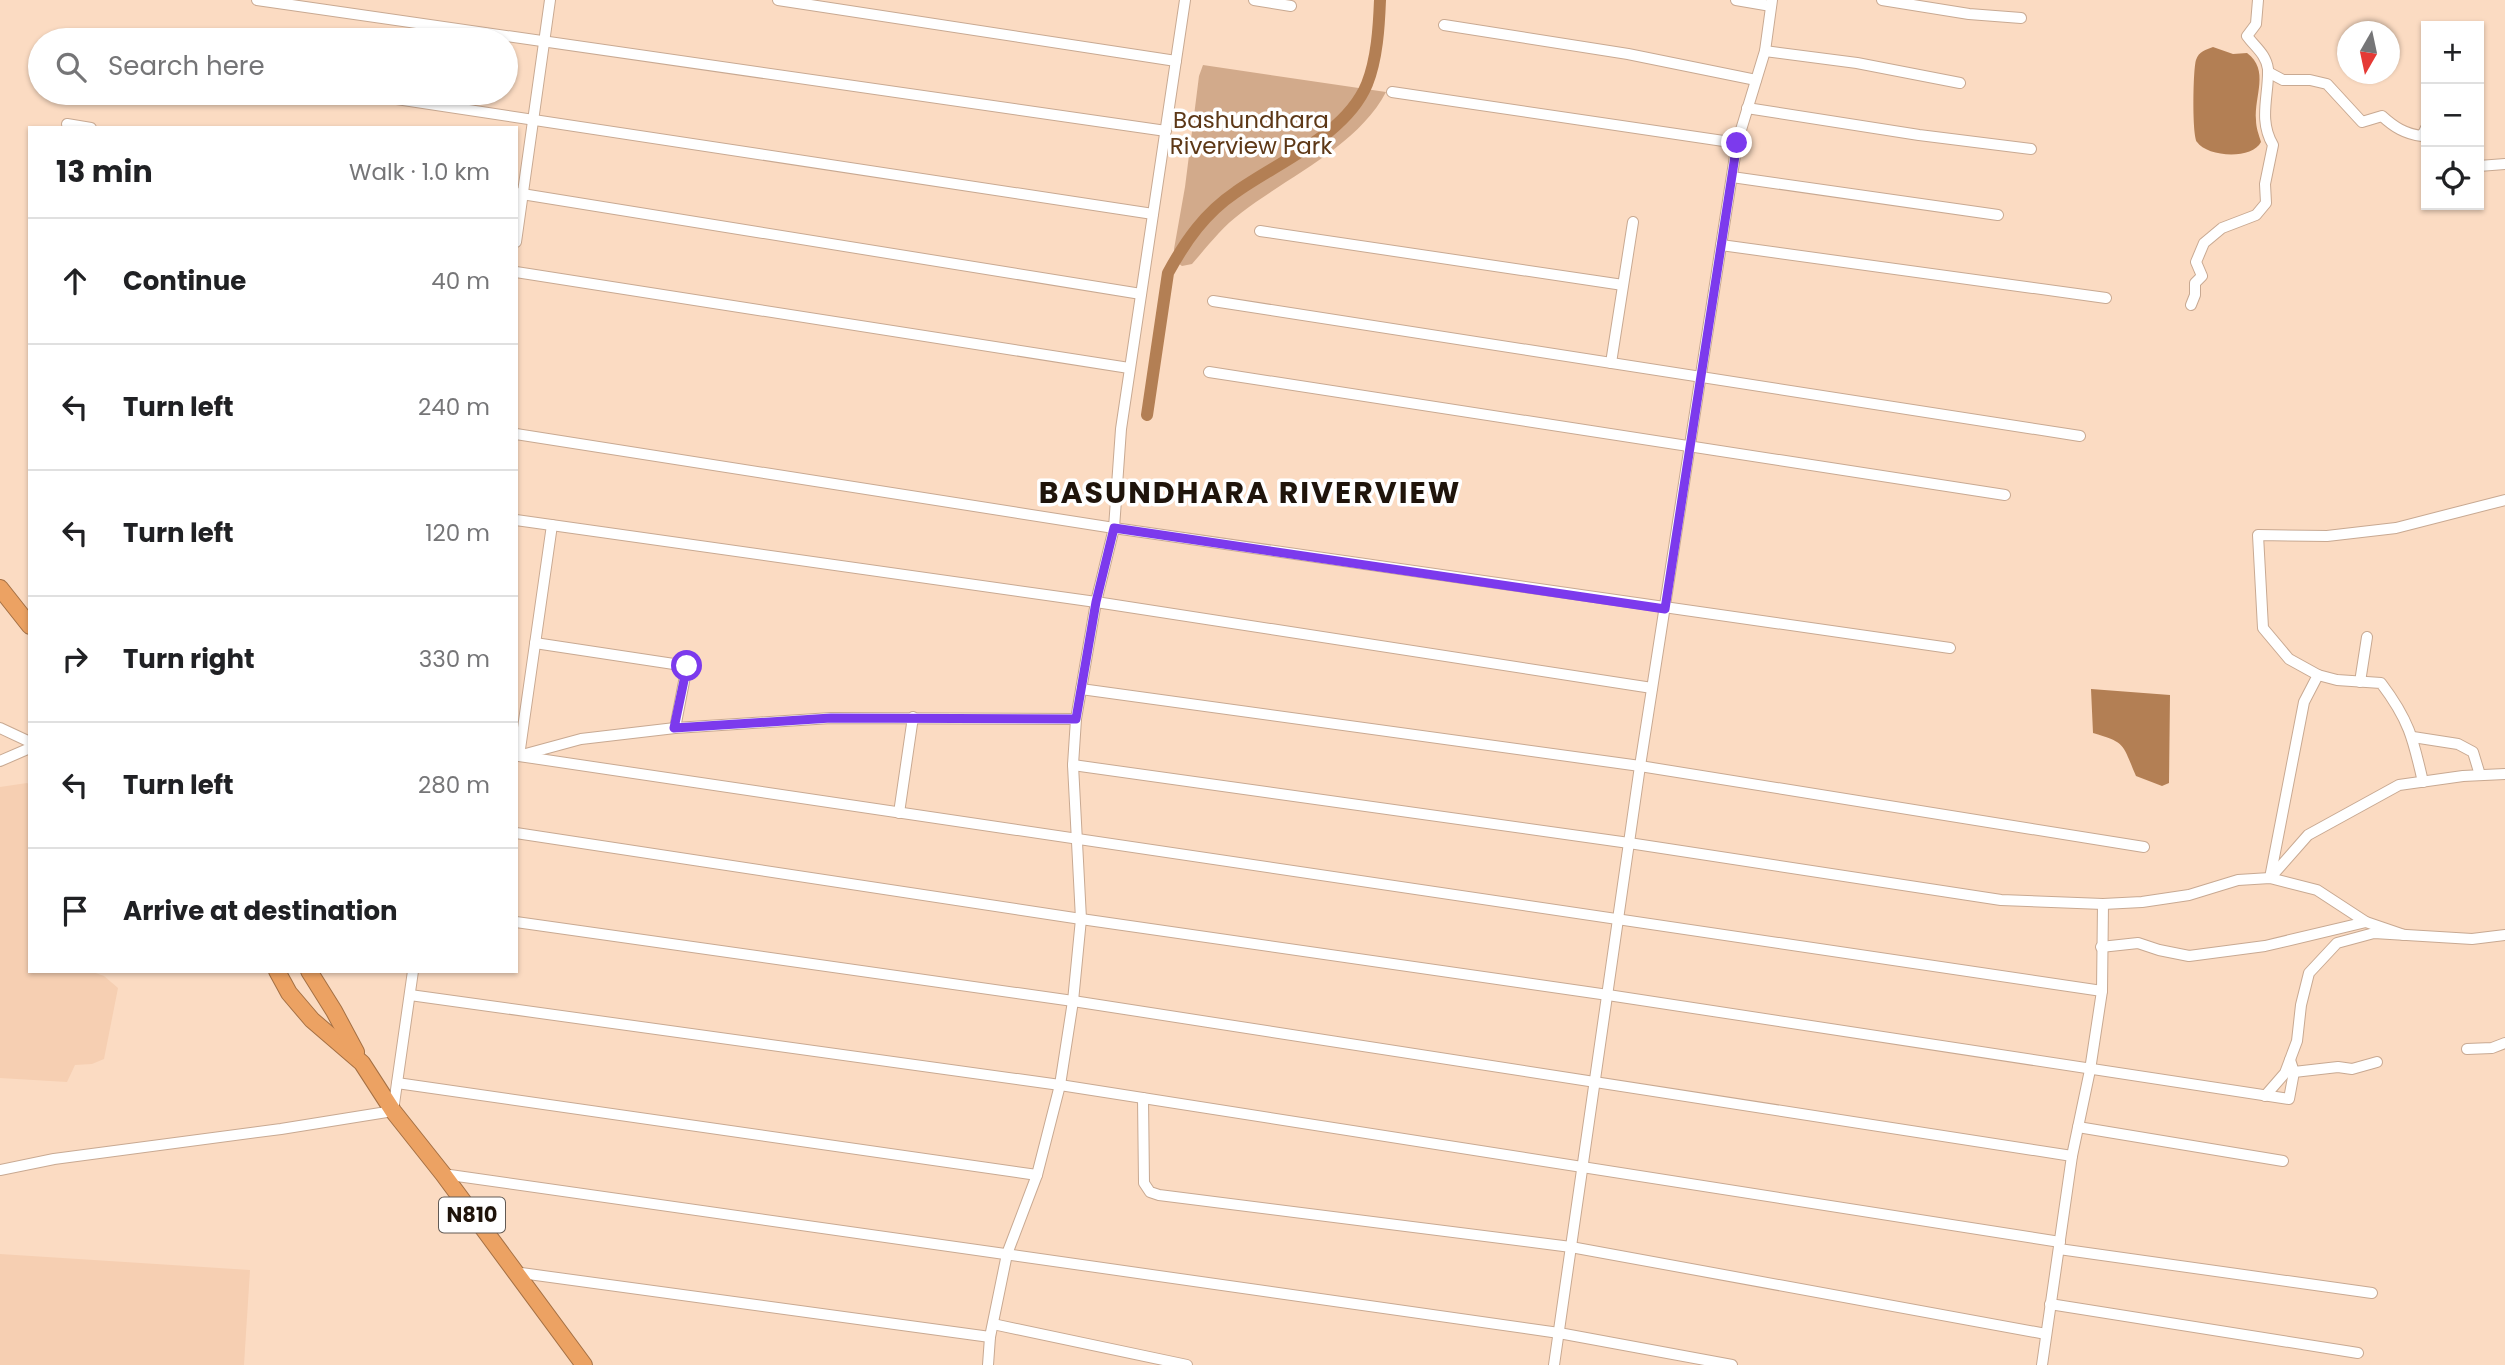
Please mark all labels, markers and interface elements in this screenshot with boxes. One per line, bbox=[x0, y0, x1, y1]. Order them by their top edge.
north arrow bbox=[2337, 21, 2400, 84]
map controls bbox=[2421, 21, 2484, 210]
button: + bbox=[2421, 21, 2484, 84]
search box bbox=[28, 28, 518, 105]
icon: search bbox=[52, 48, 90, 86]
text: Search here bbox=[108, 48, 265, 84]
button: − bbox=[2421, 84, 2484, 147]
park label: Bashundhara Riverview Park bbox=[1170, 104, 1332, 162]
route end bbox=[1721, 127, 1752, 158]
button: locate bbox=[2421, 147, 2484, 210]
text: 13 min bbox=[56, 150, 153, 193]
text: Walk · 1.0 km bbox=[349, 156, 490, 188]
icon: ahead bbox=[56, 262, 94, 300]
text: Continue bbox=[123, 263, 246, 299]
text: 40 m bbox=[431, 265, 490, 297]
icon: left bbox=[56, 388, 94, 426]
text: Turn left bbox=[123, 389, 234, 425]
text: 240 m bbox=[418, 391, 490, 423]
district label: BASUNDHARA RIVERVIEW bbox=[1039, 471, 1461, 514]
icon: left bbox=[56, 514, 94, 552]
text: Turn left bbox=[123, 515, 234, 551]
text: 120 m bbox=[425, 517, 490, 549]
icon: right bbox=[56, 640, 94, 678]
text: Turn right bbox=[123, 641, 255, 677]
text: 330 m bbox=[419, 643, 490, 675]
route start bbox=[671, 650, 702, 681]
icon: left bbox=[56, 766, 94, 804]
text: Turn left bbox=[123, 767, 234, 803]
text: 280 m bbox=[418, 769, 490, 801]
icon: arrive bbox=[56, 892, 94, 930]
text: Arrive at destination bbox=[123, 893, 398, 929]
road number: N810 bbox=[439, 1198, 505, 1232]

